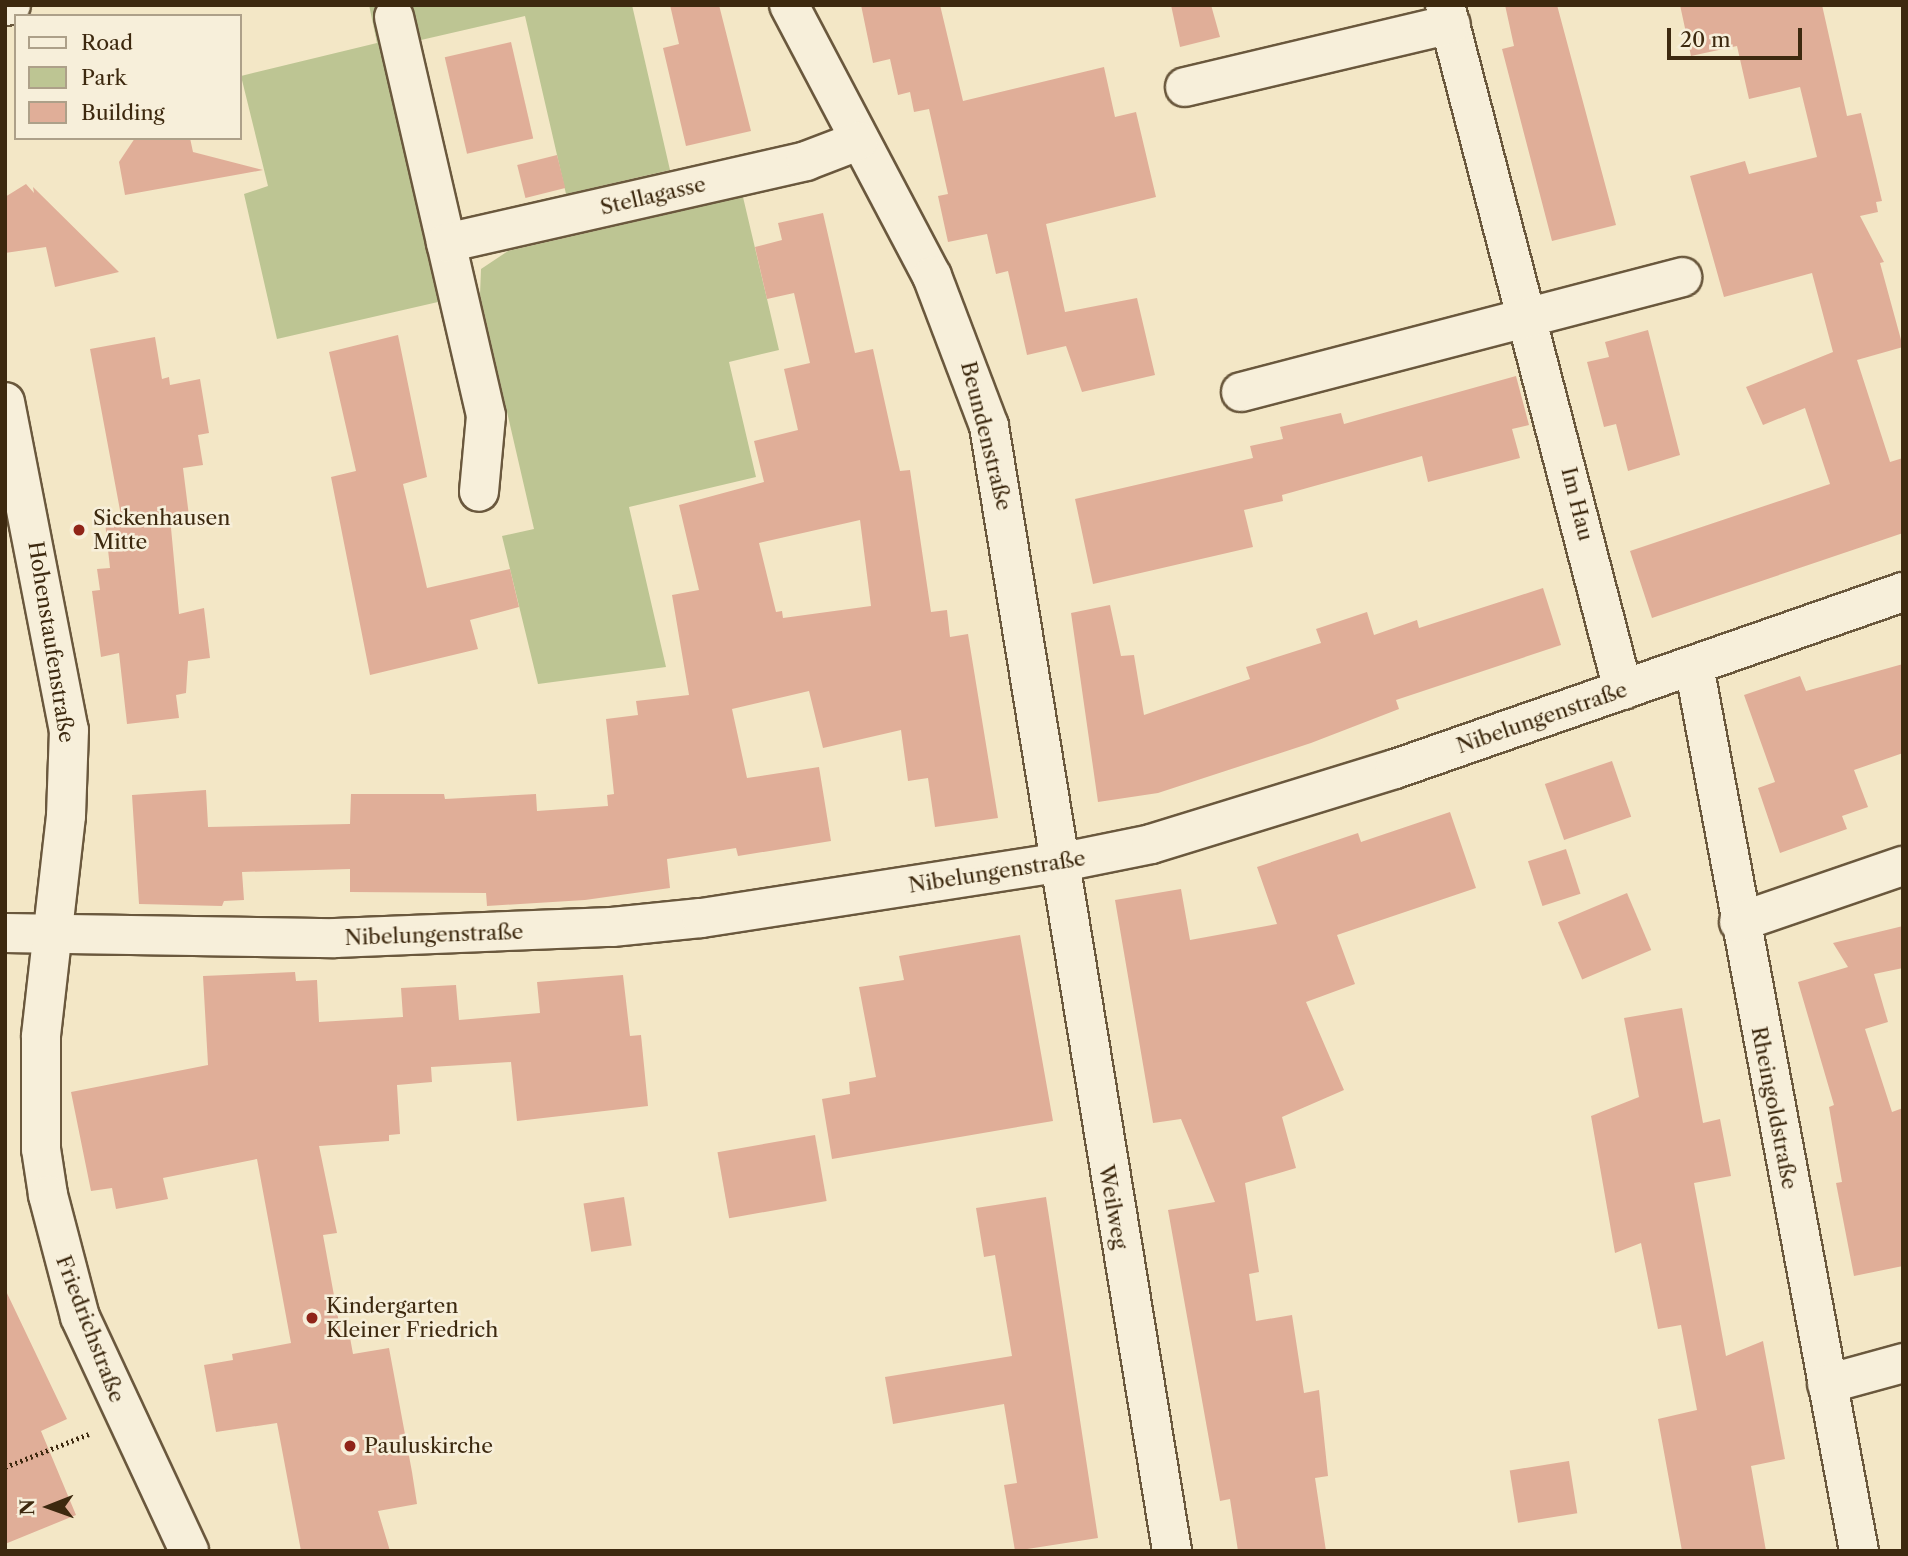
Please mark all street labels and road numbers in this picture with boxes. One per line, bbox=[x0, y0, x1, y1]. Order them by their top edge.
street label: Stellagasse bbox=[598, 172, 708, 220]
street label: Beundenstraße bbox=[955, 359, 1017, 513]
street label: Im Hau bbox=[1556, 465, 1598, 543]
street label: Hohenstaufenstraße bbox=[23, 539, 79, 745]
street label: Nibelungenstraße bbox=[1453, 677, 1631, 759]
street label: Nibelungenstraße bbox=[907, 846, 1087, 898]
street label: Nibelungenstraße bbox=[344, 919, 524, 951]
street label: Rheingoldstraße bbox=[1746, 1024, 1802, 1192]
street label: Weilweg bbox=[1093, 1163, 1133, 1251]
street label: Friedrichstraße bbox=[50, 1252, 130, 1406]

